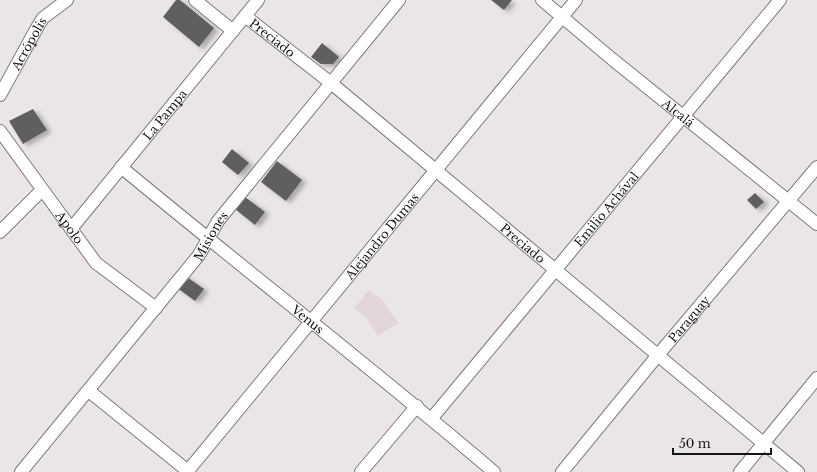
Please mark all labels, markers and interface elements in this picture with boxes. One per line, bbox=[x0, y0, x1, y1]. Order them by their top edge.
street label: Acrópolis bbox=[7, 14, 49, 73]
street label: Preciado bbox=[247, 15, 299, 60]
street label: La Pampa bbox=[139, 86, 190, 143]
street label: Alcalá bbox=[659, 95, 698, 130]
street label: Emilio Achával bbox=[571, 169, 641, 249]
street label: Alejandro Dumas bbox=[341, 190, 422, 283]
street label: Apolo bbox=[52, 207, 87, 247]
street label: Misiones bbox=[190, 208, 231, 263]
street label: Preciado bbox=[498, 220, 549, 266]
street label: Paraguay bbox=[665, 292, 713, 345]
street label: Venus bbox=[288, 301, 327, 336]
scale bar bbox=[673, 430, 771, 456]
text: 50 m bbox=[679, 436, 711, 451]

